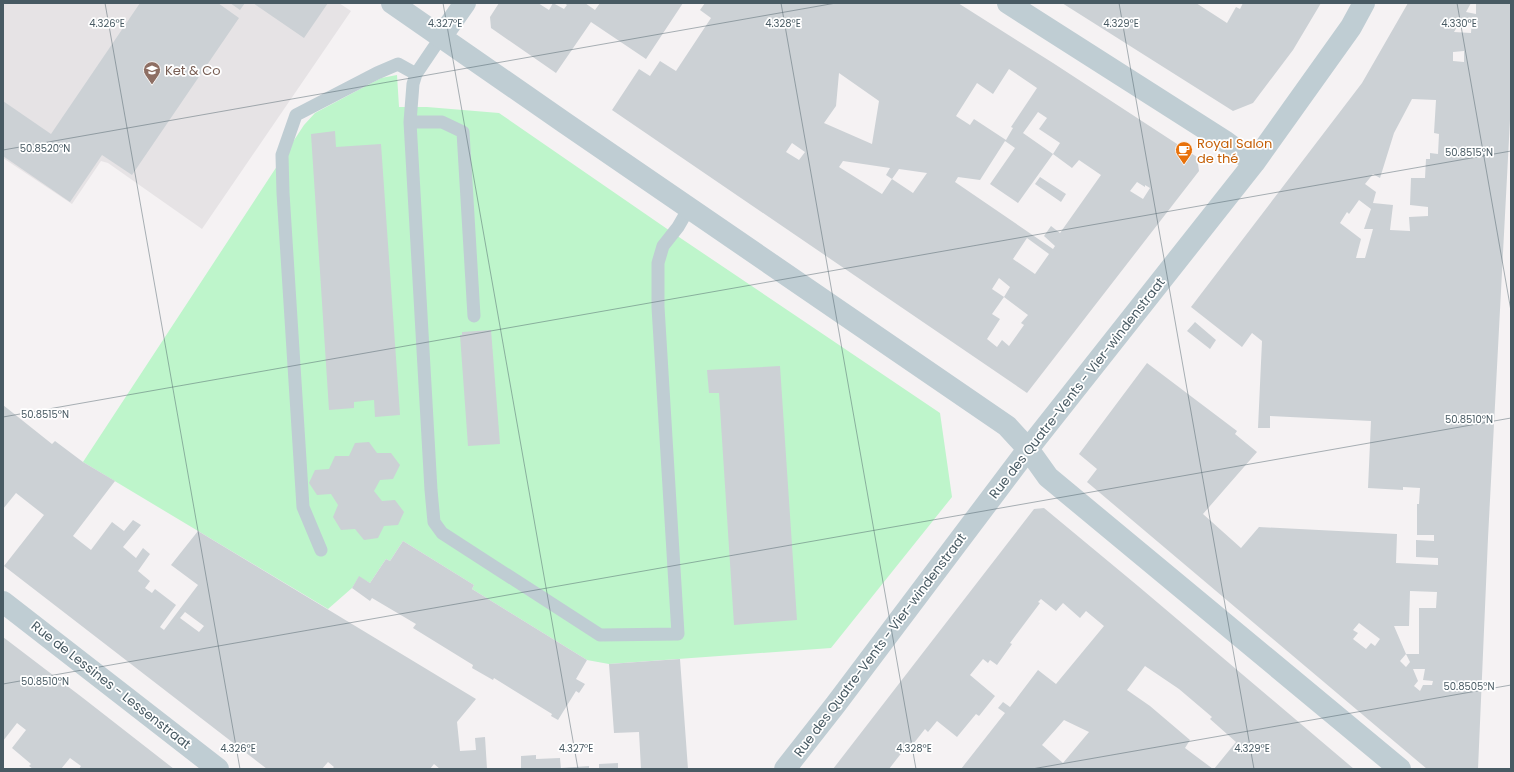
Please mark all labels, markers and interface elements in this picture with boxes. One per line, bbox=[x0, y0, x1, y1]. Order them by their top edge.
text: 4.326°E bbox=[89, 16, 125, 31]
text: 4.327°E bbox=[428, 16, 462, 31]
text: 4.328°E bbox=[765, 16, 801, 31]
text: 4.329°E bbox=[1103, 16, 1139, 31]
text: 4.330°E bbox=[1441, 16, 1477, 31]
school or university icon: Ket & Co bbox=[142, 60, 162, 85]
place label: Ket & Co bbox=[165, 61, 220, 80]
place label: Royal Salon de thé bbox=[1197, 134, 1272, 168]
cafe icon: Royal Salon de thé bbox=[1174, 140, 1194, 165]
text: 50.8520°N bbox=[20, 141, 70, 156]
text: 50.8515°N bbox=[1445, 145, 1493, 160]
street label: Rue des Quatre-Vents - Vier-windenstraat bbox=[985, 273, 1170, 503]
text: 50.8515°N bbox=[21, 407, 69, 422]
text: 50.8510°N bbox=[1445, 412, 1493, 427]
street label: Rue des Quatre-Vents - Vier-windenstraat bbox=[789, 529, 971, 761]
street label: Rue de Lessines - Lessenstraat bbox=[27, 617, 195, 754]
text: 50.8510°N bbox=[21, 674, 69, 689]
text: 50.8505°N bbox=[1444, 679, 1494, 694]
text: 4.326°E bbox=[220, 741, 256, 756]
text: 4.327°E bbox=[559, 741, 593, 756]
text: 4.328°E bbox=[896, 741, 932, 756]
text: 4.329°E bbox=[1234, 741, 1270, 756]

